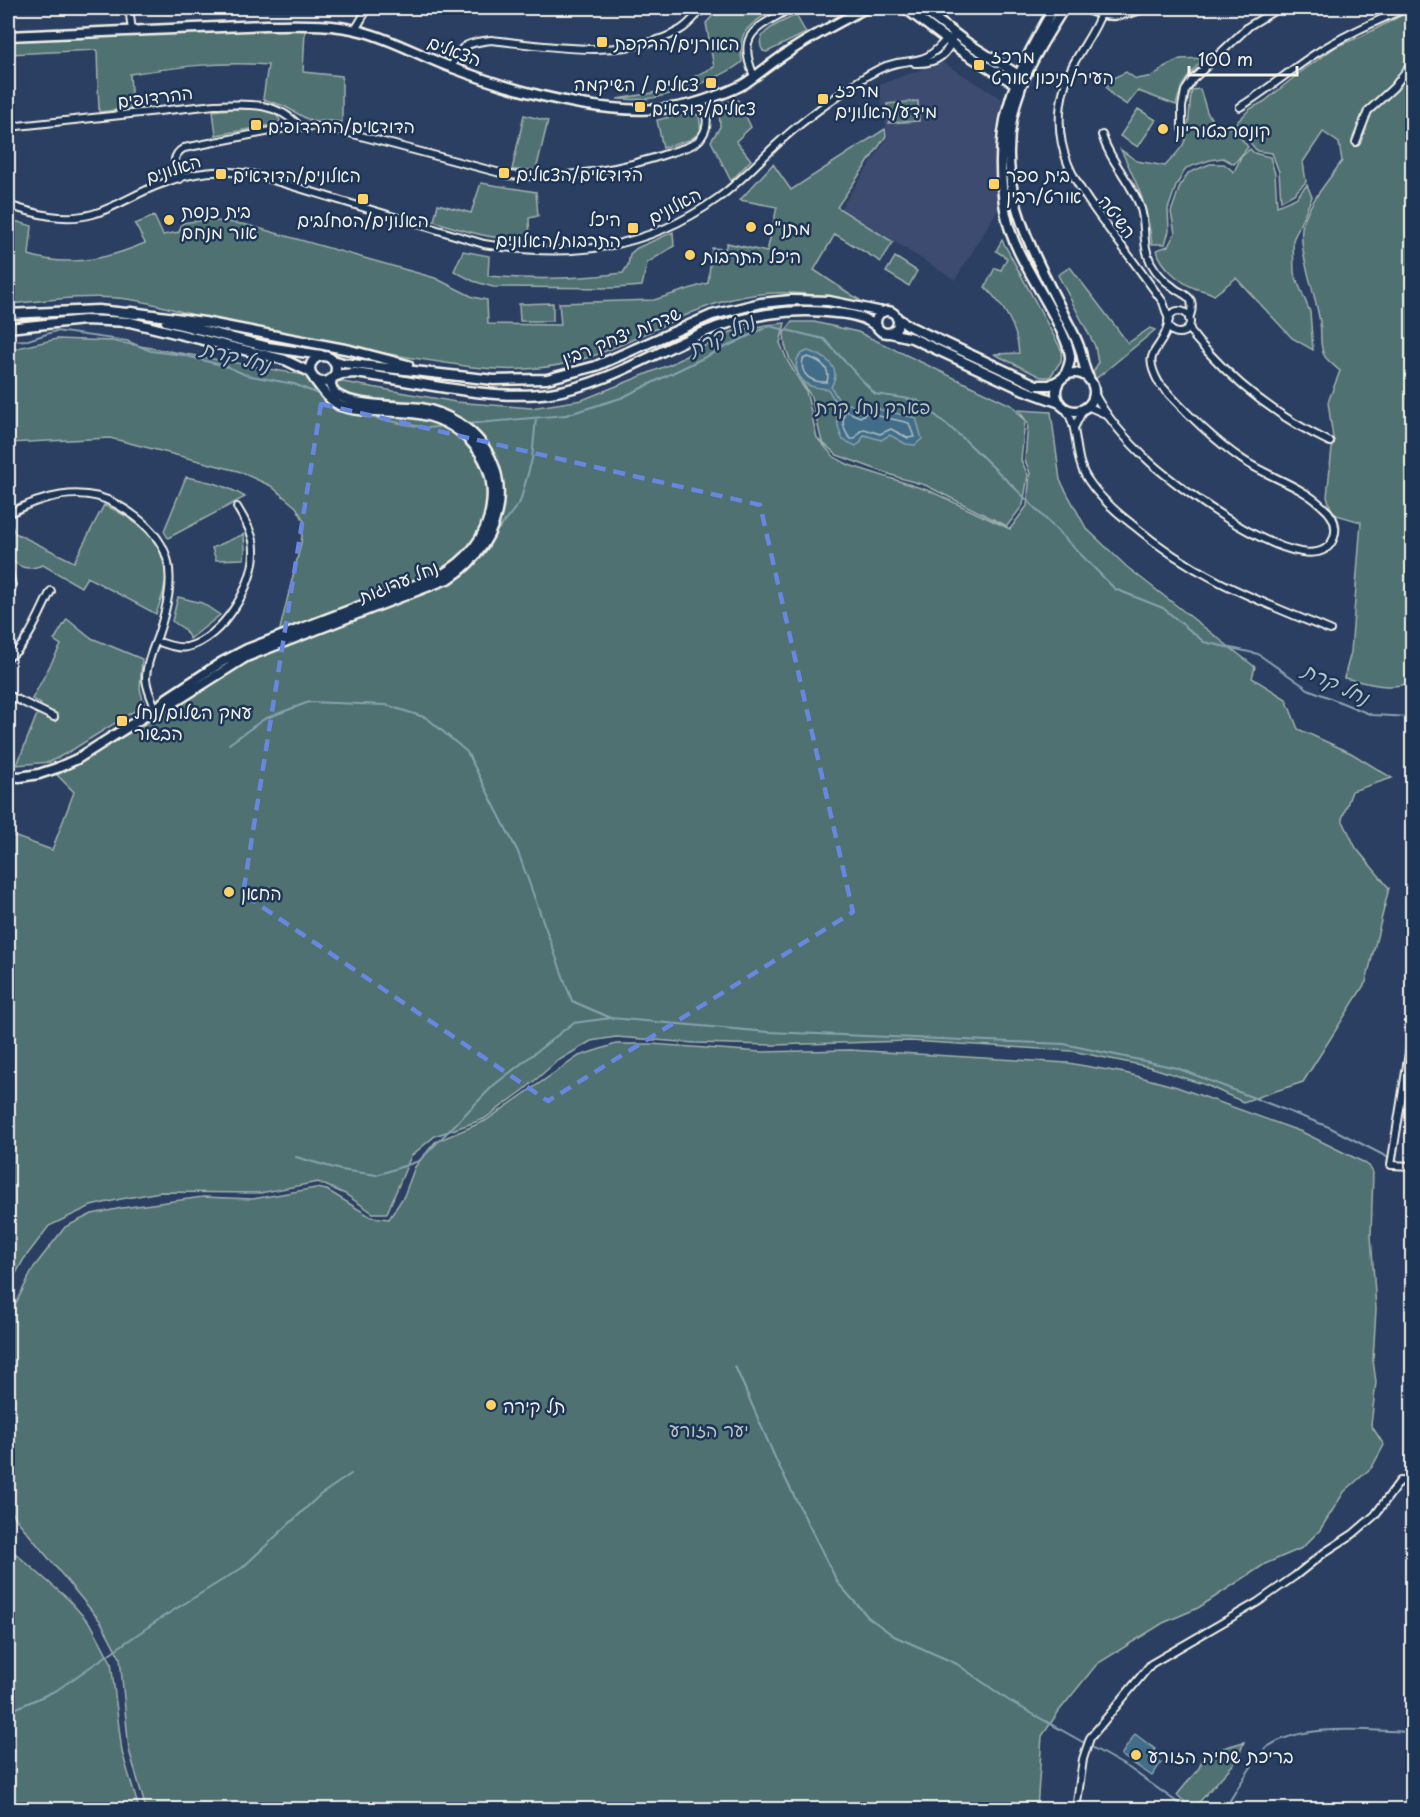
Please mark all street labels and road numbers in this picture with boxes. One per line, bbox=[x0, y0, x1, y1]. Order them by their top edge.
street label: הצאלים bbox=[424, 27, 486, 73]
street label: ההרדופים bbox=[116, 78, 194, 114]
street label: האלונים bbox=[142, 146, 204, 190]
street label: האלונים bbox=[642, 180, 706, 230]
street label: השיטה bbox=[1093, 189, 1143, 243]
street label: שדרות יצחק רבין bbox=[557, 299, 685, 371]
street label: נחל ערוגות bbox=[353, 553, 442, 610]

